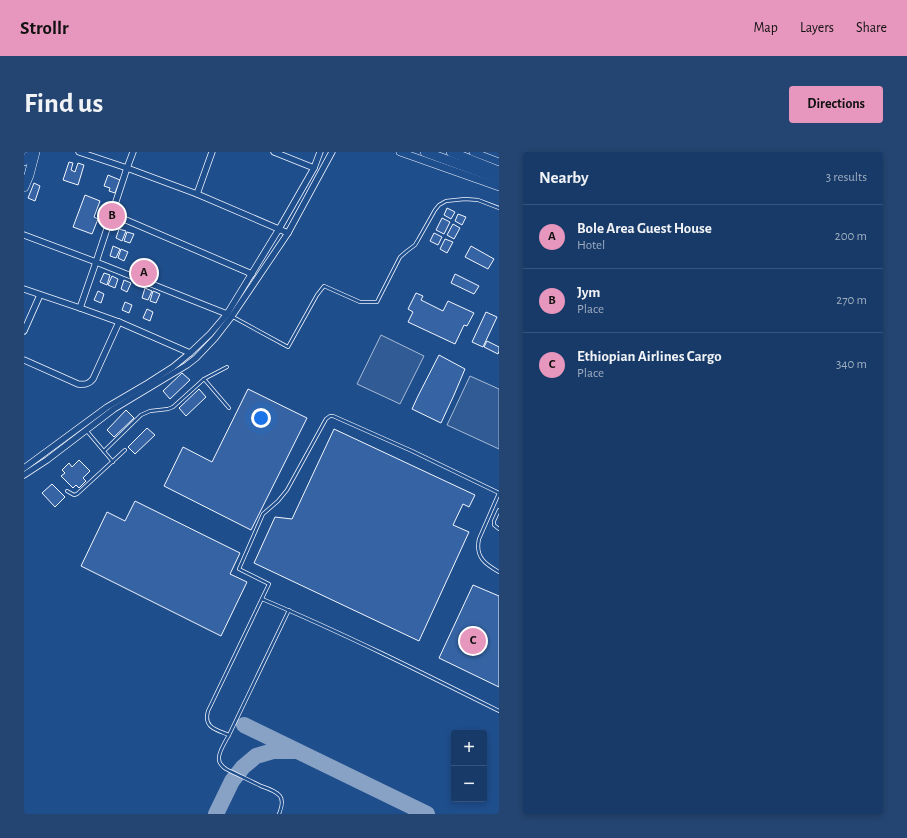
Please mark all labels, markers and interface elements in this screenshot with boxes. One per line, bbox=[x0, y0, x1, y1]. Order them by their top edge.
text: Strollr bbox=[20, 19, 69, 38]
text: Map bbox=[753, 21, 778, 35]
text: Layers bbox=[800, 21, 834, 35]
text: Share bbox=[856, 21, 887, 35]
button: Directions bbox=[789, 86, 883, 123]
text: Find us bbox=[24, 90, 103, 118]
text: Nearby bbox=[539, 169, 589, 186]
text: 3 results bbox=[826, 171, 867, 184]
pin: B bbox=[99, 201, 125, 231]
text: Bole Area Guest House bbox=[577, 221, 712, 236]
text: A bbox=[548, 230, 556, 243]
text: 200 m bbox=[835, 230, 867, 243]
text: Hotel bbox=[577, 239, 605, 252]
pin: A bbox=[131, 258, 157, 288]
text: Jym bbox=[577, 285, 600, 300]
text: B bbox=[548, 294, 556, 307]
text: 270 m bbox=[836, 294, 867, 307]
text: Place bbox=[577, 303, 604, 316]
text: Ethiopian Airlines Cargo bbox=[577, 349, 722, 364]
text: C bbox=[549, 358, 555, 371]
text: 340 m bbox=[836, 358, 867, 371]
text: Place bbox=[577, 367, 604, 380]
your location bbox=[251, 408, 271, 428]
pin: C bbox=[460, 626, 486, 656]
map controls bbox=[451, 730, 487, 802]
button: + bbox=[451, 730, 487, 766]
button: − bbox=[451, 766, 487, 802]

